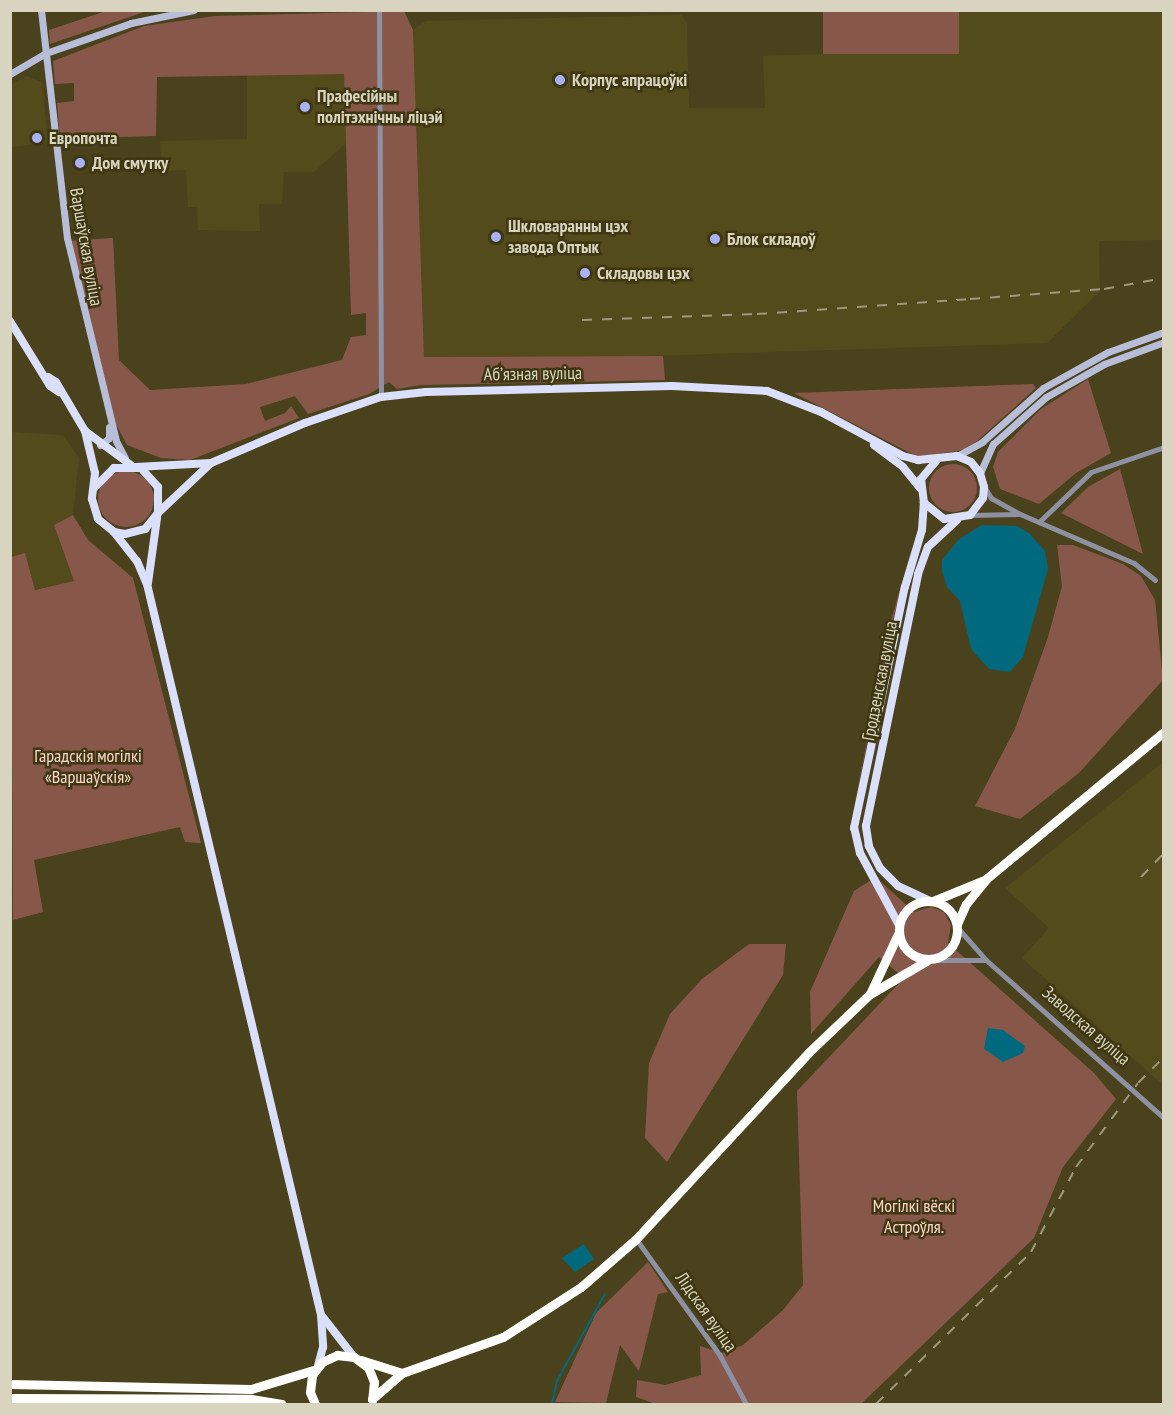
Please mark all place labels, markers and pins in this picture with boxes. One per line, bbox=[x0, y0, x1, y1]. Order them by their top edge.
place label: Корпус апрацоўкі bbox=[572, 69, 688, 91]
marker: Корпус апрацоўкі bbox=[553, 73, 567, 87]
place label: Прафесійны політэхнічны ліцэй bbox=[317, 86, 443, 128]
marker: Прафесійны політэхнічны ліцэй bbox=[298, 100, 312, 114]
place label: Европочта bbox=[49, 127, 117, 149]
marker: Европочта bbox=[30, 131, 44, 145]
place label: Дом смутку bbox=[92, 152, 168, 174]
marker: Дом смутку bbox=[73, 156, 87, 170]
place label: Шкловаранны цэх завода Оптык bbox=[508, 216, 628, 258]
place label: Блок складоў bbox=[727, 228, 816, 250]
marker: Шкловаранны цэх завода Оптык bbox=[489, 230, 503, 244]
marker: Блок складоў bbox=[708, 232, 722, 246]
place label: Складовы цэх bbox=[597, 262, 690, 284]
marker: Складовы цэх bbox=[578, 266, 592, 280]

